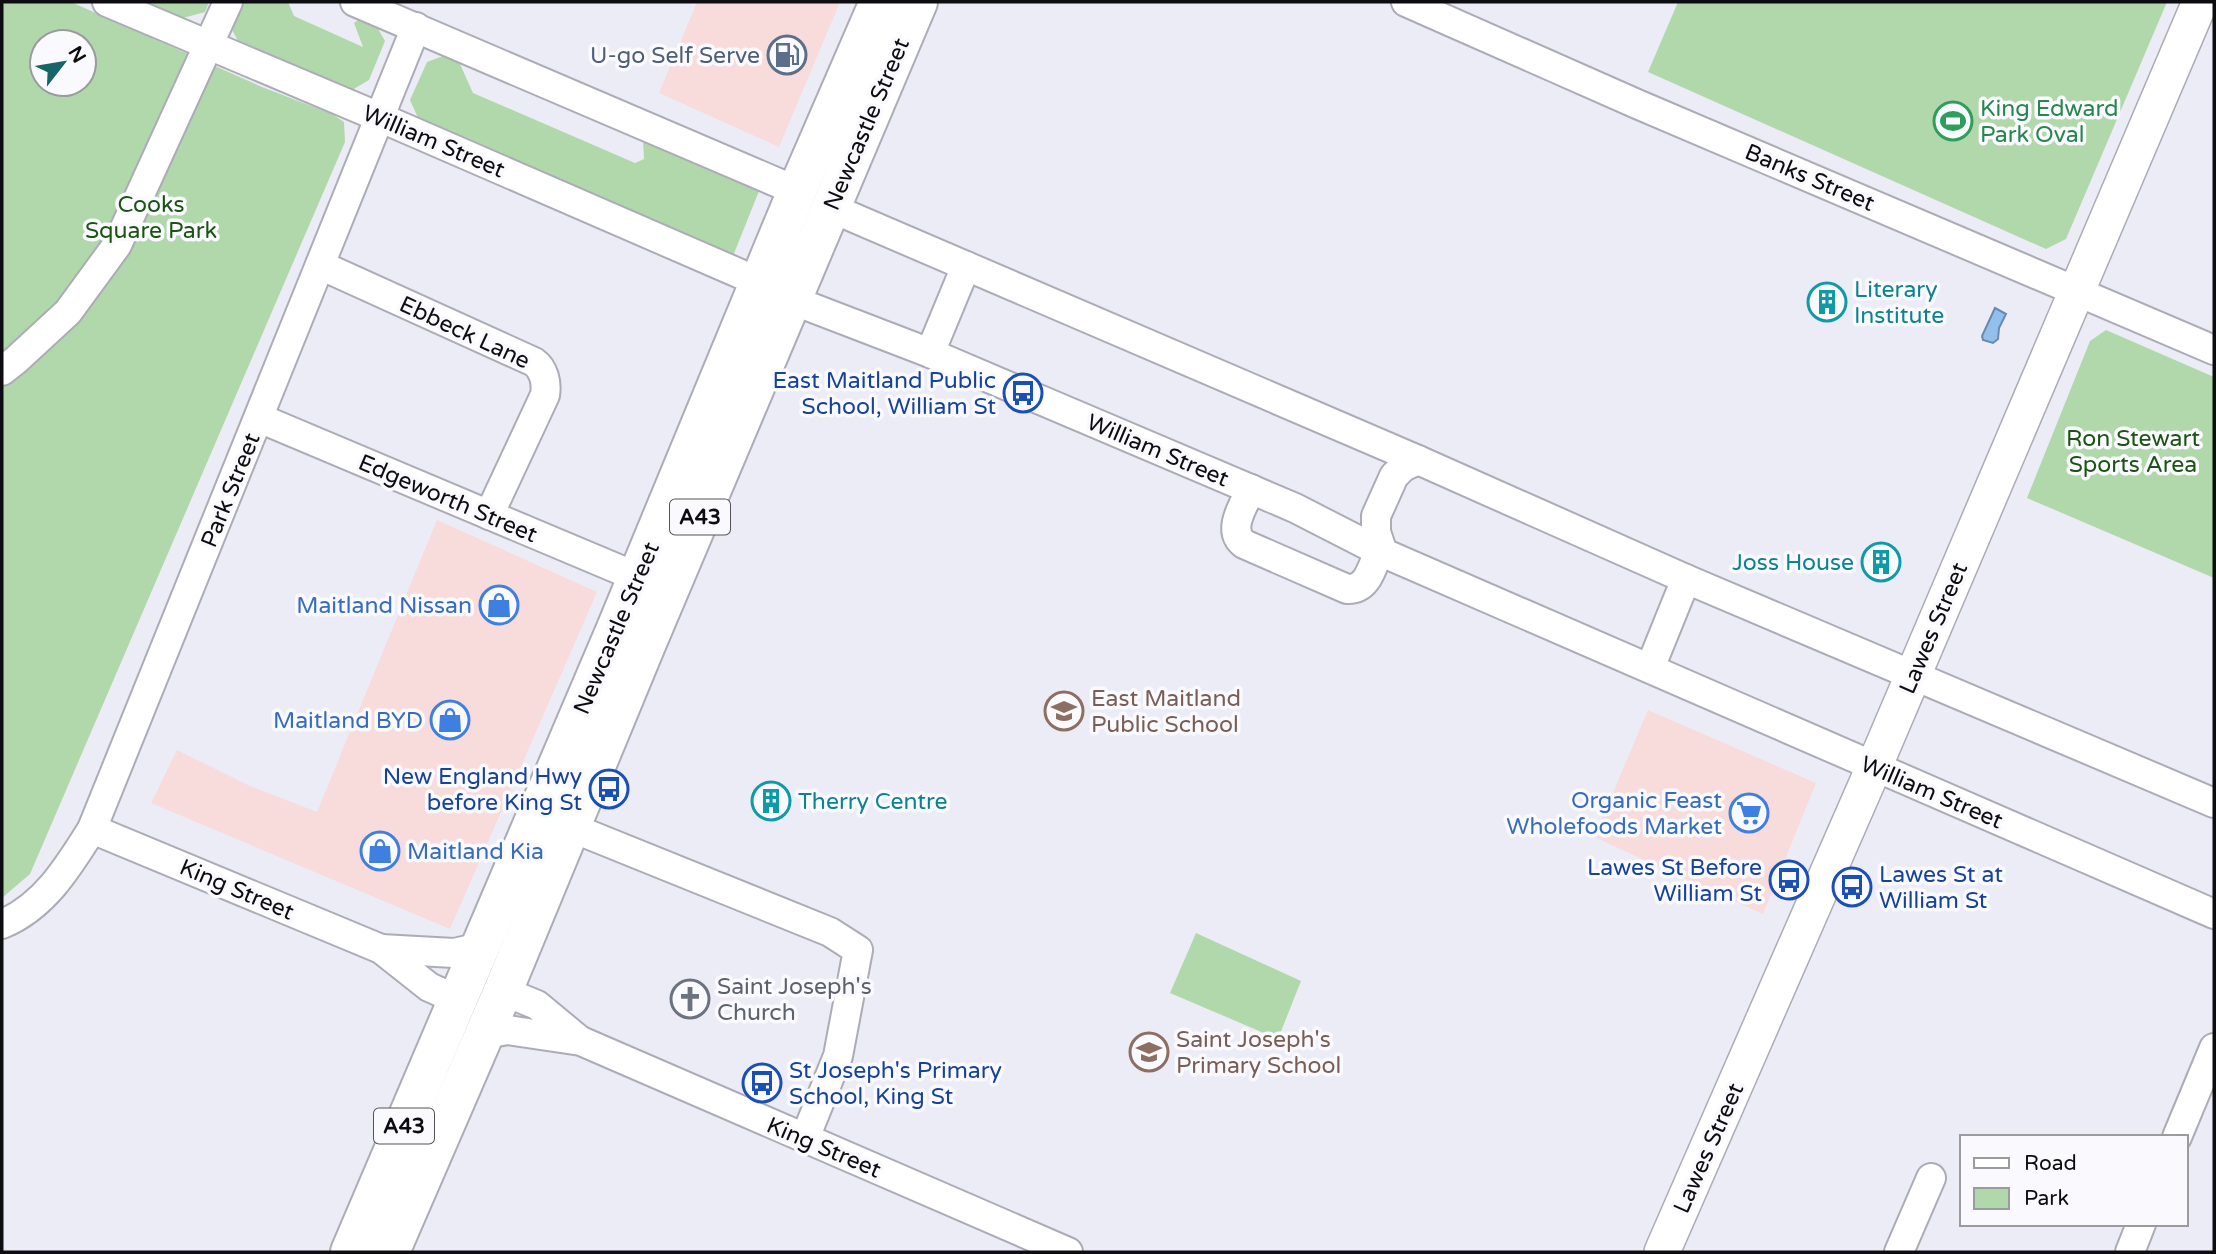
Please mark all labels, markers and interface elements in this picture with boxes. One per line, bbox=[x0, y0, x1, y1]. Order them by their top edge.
north arrow bbox=[28, 28, 98, 98]
fuel station icon: U-go Self Serve bbox=[766, 34, 808, 76]
street label: Newcastle Street bbox=[818, 34, 916, 215]
place label: U-go Self Serve bbox=[590, 42, 760, 70]
text: N bbox=[63, 43, 90, 67]
place label: King Edward Park Oval bbox=[1980, 95, 2118, 149]
street label: William Street bbox=[358, 99, 509, 185]
sports icon: King Edward Park Oval bbox=[1932, 100, 1974, 142]
street label: Banks Street bbox=[1741, 138, 1879, 218]
park label: Cooks Square Park bbox=[85, 191, 217, 245]
place label: Literary Institute bbox=[1854, 276, 1944, 330]
building icon: Literary Institute bbox=[1806, 281, 1848, 323]
street label: Ebbeck Lane bbox=[395, 290, 534, 375]
place label: East Maitland Public School, William St bbox=[773, 367, 996, 421]
bus stop icon: East Maitland Public School, William St bbox=[1002, 372, 1044, 414]
street label: William Street bbox=[1082, 408, 1233, 494]
park label: Ron Stewart Sports Area bbox=[2066, 425, 2200, 479]
street label: Park Street bbox=[195, 429, 267, 552]
street label: Edgeworth Street bbox=[354, 449, 541, 549]
road number: A43 bbox=[670, 500, 730, 534]
street label: Newcastle Street bbox=[568, 538, 666, 719]
building icon: Joss House bbox=[1860, 541, 1902, 583]
place label: Joss House bbox=[1732, 549, 1854, 577]
street label: Lawes Street bbox=[1894, 558, 1974, 698]
shop icon: Maitland Nissan bbox=[478, 584, 520, 626]
place label: Maitland Nissan bbox=[296, 592, 472, 620]
place label: East Maitland Public School bbox=[1091, 685, 1241, 739]
school or university icon: East Maitland Public School bbox=[1043, 690, 1085, 732]
shop icon: Maitland BYD bbox=[429, 699, 471, 741]
place label: Maitland BYD bbox=[273, 707, 423, 735]
street label: William Street bbox=[1856, 750, 2007, 836]
place label: New England Hwy before King St bbox=[383, 763, 582, 817]
bus stop icon: New England Hwy before King St bbox=[588, 768, 630, 810]
building icon: Therry Centre bbox=[750, 780, 792, 822]
place label: Organic Feast Wholefoods Market bbox=[1506, 787, 1722, 841]
place label: Therry Centre bbox=[798, 788, 947, 816]
supermarket icon: Organic Feast Wholefoods Market bbox=[1728, 792, 1770, 834]
shop icon: Maitland Kia bbox=[359, 830, 401, 872]
place label: Maitland Kia bbox=[407, 838, 544, 866]
street label: King Street bbox=[175, 853, 298, 927]
place label: Lawes St Before William St bbox=[1587, 854, 1762, 908]
bus stop icon: Lawes St Before William St bbox=[1768, 859, 1810, 901]
place label: Lawes St at William St bbox=[1879, 861, 2003, 915]
bus stop icon: Lawes St at William St bbox=[1831, 866, 1873, 908]
place label: Saint Joseph's Church bbox=[717, 973, 872, 1027]
church icon: Saint Joseph's Church bbox=[669, 978, 711, 1020]
place label: Saint Joseph's Primary School bbox=[1176, 1026, 1341, 1080]
school or university icon: Saint Joseph's Primary School bbox=[1128, 1031, 1170, 1073]
place label: St Joseph's Primary School, King St bbox=[789, 1057, 1002, 1111]
bus stop icon: St Joseph's Primary School, King St bbox=[741, 1062, 783, 1104]
street label: Lawes Street bbox=[1668, 1079, 1750, 1218]
road number: A43 bbox=[374, 1108, 434, 1144]
street label: King Street bbox=[762, 1111, 885, 1185]
legend bbox=[1960, 1135, 2188, 1226]
text: Road bbox=[2024, 1151, 2077, 1176]
text: Park bbox=[2024, 1186, 2069, 1211]

